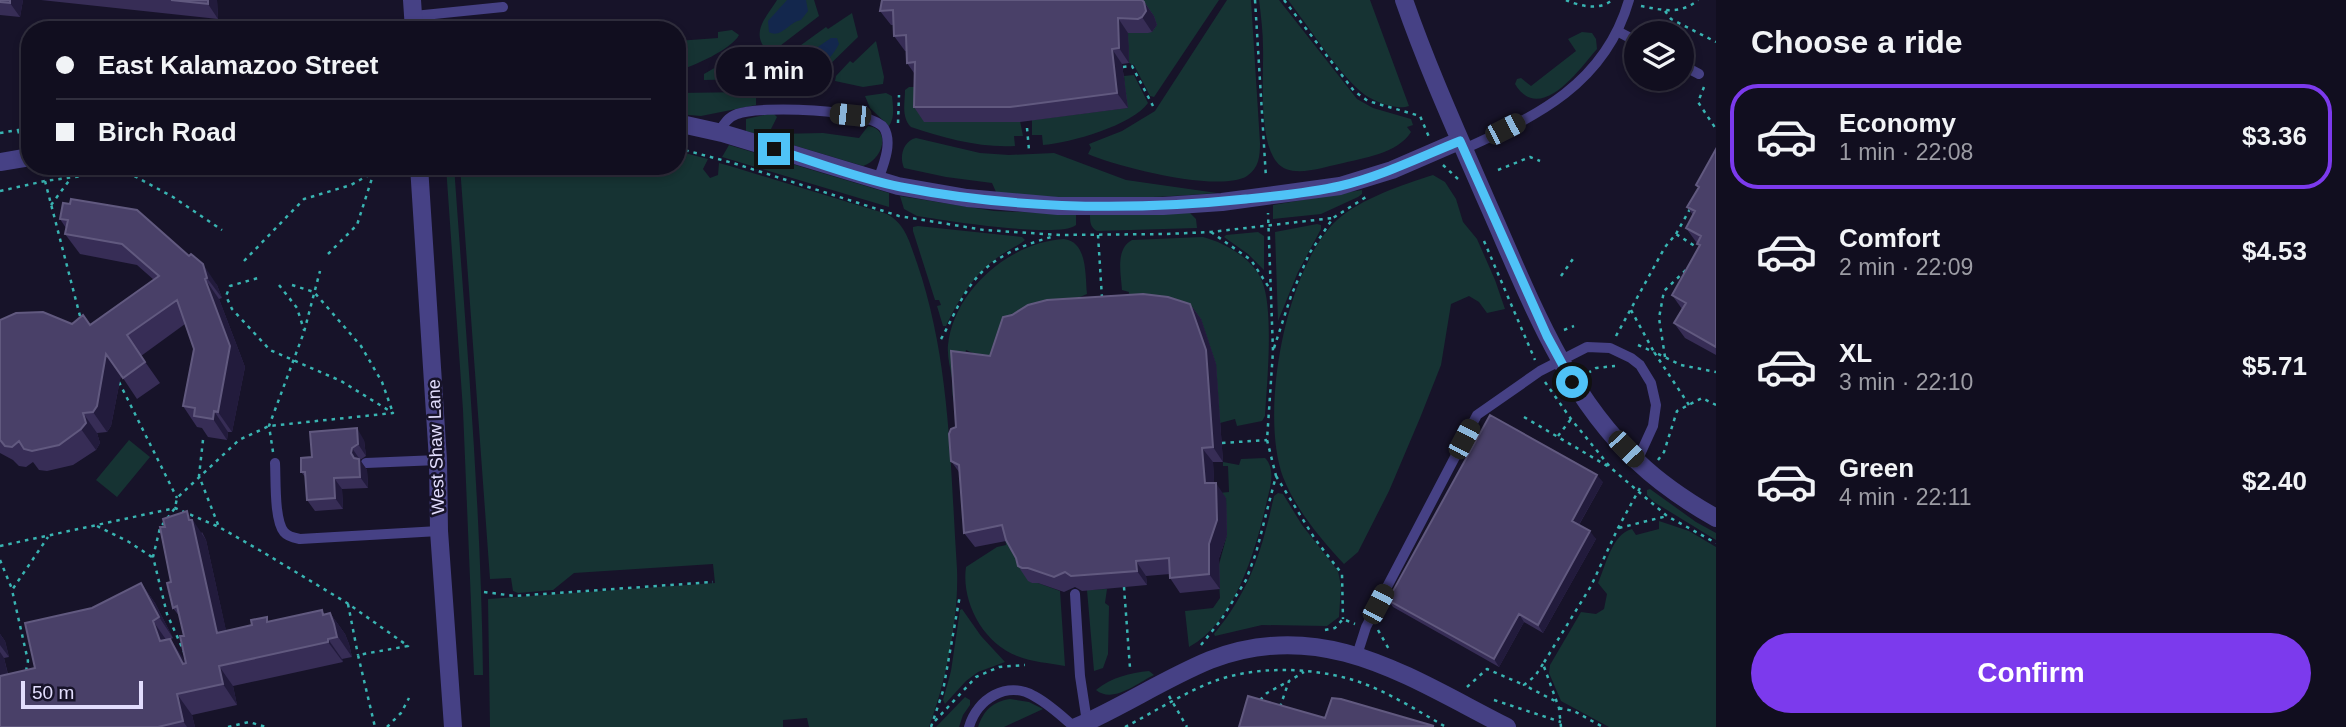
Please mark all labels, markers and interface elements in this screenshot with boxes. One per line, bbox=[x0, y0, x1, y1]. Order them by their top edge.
map controls bbox=[1624, 21, 1694, 91]
button: layers bbox=[1624, 21, 1694, 91]
text: Choose a ride bbox=[1751, 24, 1963, 60]
callout: 1 min bbox=[716, 47, 832, 96]
text: East Kalamazoo Street bbox=[98, 50, 378, 80]
text: 1 min bbox=[744, 58, 804, 84]
car bbox=[829, 102, 872, 128]
icon: car bbox=[1755, 105, 1818, 168]
text: Economy bbox=[1839, 108, 1956, 138]
car bbox=[1482, 110, 1529, 148]
text: Birch Road bbox=[98, 117, 237, 147]
text: $3.36 bbox=[2242, 121, 2307, 151]
route end bbox=[758, 133, 790, 165]
text: 1 min · 22:08 bbox=[1839, 139, 1973, 165]
icon: car bbox=[1755, 220, 1818, 283]
text: Comfort bbox=[1839, 223, 1940, 253]
text: $4.53 bbox=[2242, 236, 2307, 266]
text: 2 min · 22:09 bbox=[1839, 254, 1973, 280]
icon: car bbox=[1755, 335, 1818, 398]
text: XL bbox=[1839, 338, 1872, 368]
text: $5.71 bbox=[2242, 351, 2307, 381]
route start bbox=[1556, 366, 1588, 398]
text: 3 min · 22:10 bbox=[1839, 369, 1973, 395]
street label: West Shaw Lane bbox=[424, 379, 448, 515]
car bbox=[1445, 416, 1484, 462]
car bbox=[1604, 427, 1649, 471]
icon: car bbox=[1755, 450, 1818, 513]
text: Green bbox=[1839, 453, 1914, 483]
text: $2.40 bbox=[2242, 466, 2307, 496]
text: 4 min · 22:11 bbox=[1839, 484, 1972, 510]
car bbox=[1359, 581, 1398, 627]
button: Confirm bbox=[1751, 633, 2311, 713]
scale bar bbox=[21, 678, 144, 710]
text: 50 m bbox=[32, 682, 74, 703]

